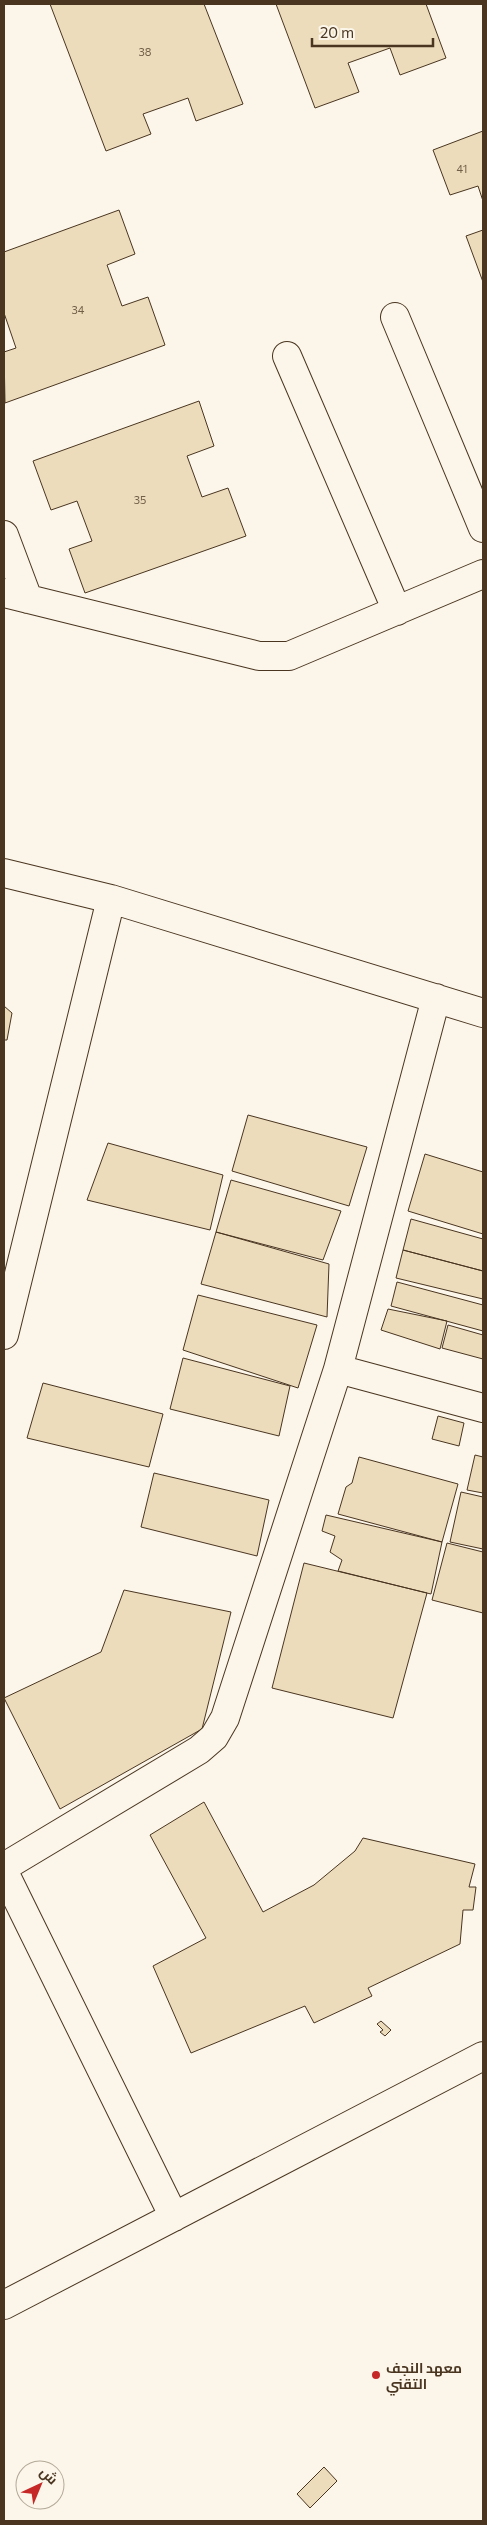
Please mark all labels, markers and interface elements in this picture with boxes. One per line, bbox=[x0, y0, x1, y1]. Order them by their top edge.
scale bar bbox=[312, 15, 433, 47]
text: 20 m bbox=[320, 23, 354, 41]
house number: 38 bbox=[139, 45, 152, 58]
house number: 41 bbox=[457, 162, 467, 175]
house number: 34 bbox=[72, 303, 85, 316]
house number: 35 bbox=[134, 493, 146, 506]
place label: معهد النجف التقني bbox=[386, 2359, 462, 2396]
marker: معهد النجف التقني bbox=[370, 2369, 382, 2381]
north arrow bbox=[15, 2460, 65, 2510]
text: ش bbox=[36, 2463, 62, 2488]

